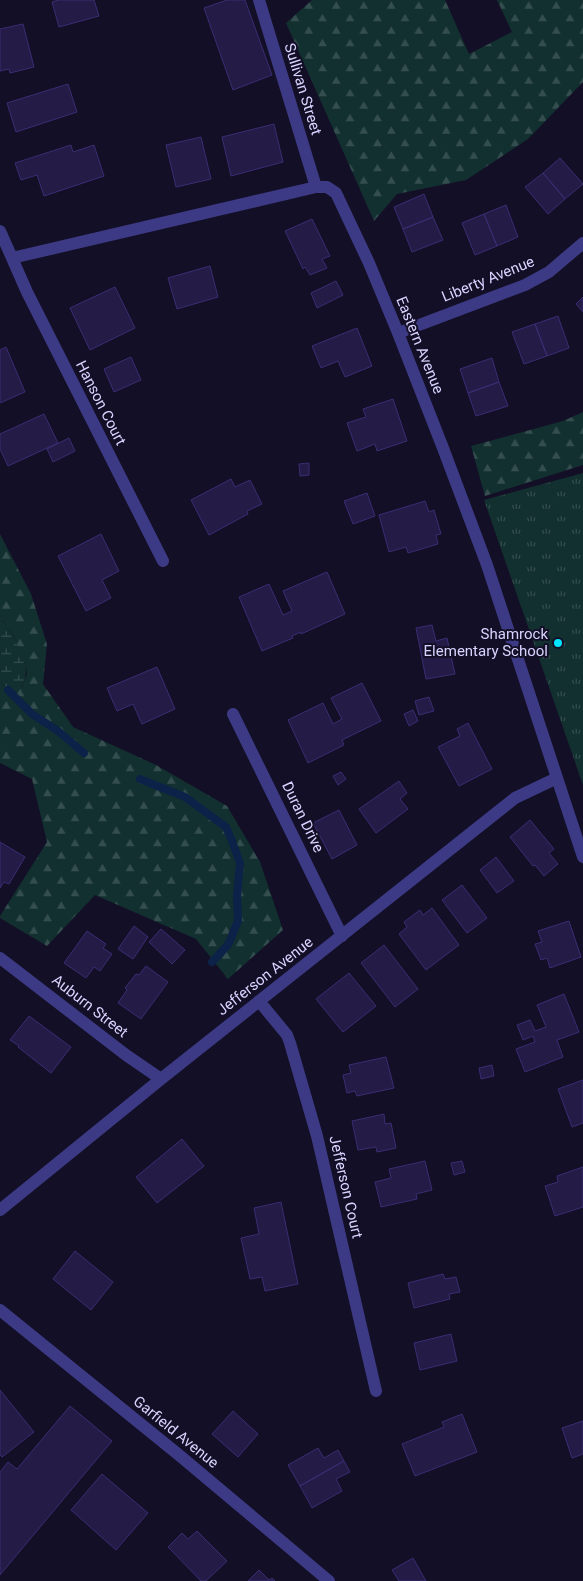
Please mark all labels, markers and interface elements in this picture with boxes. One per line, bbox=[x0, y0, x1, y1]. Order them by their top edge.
street label: Sullivan Street bbox=[281, 41, 326, 137]
street label: Liberty Avenue bbox=[439, 252, 537, 306]
street label: Eastern Avenue bbox=[392, 294, 448, 396]
street label: Hanson Court bbox=[72, 358, 130, 448]
place label: Shamrock Elementary School bbox=[424, 625, 548, 660]
marker: Shamrock Elementary School bbox=[552, 637, 564, 649]
street label: Duran Drive bbox=[278, 779, 328, 855]
street label: Jefferson Avenue bbox=[213, 933, 317, 1019]
street label: Auburn Street bbox=[48, 971, 132, 1041]
street label: Jefferson Court bbox=[325, 1134, 367, 1240]
street label: Garfield Avenue bbox=[130, 1392, 222, 1472]

